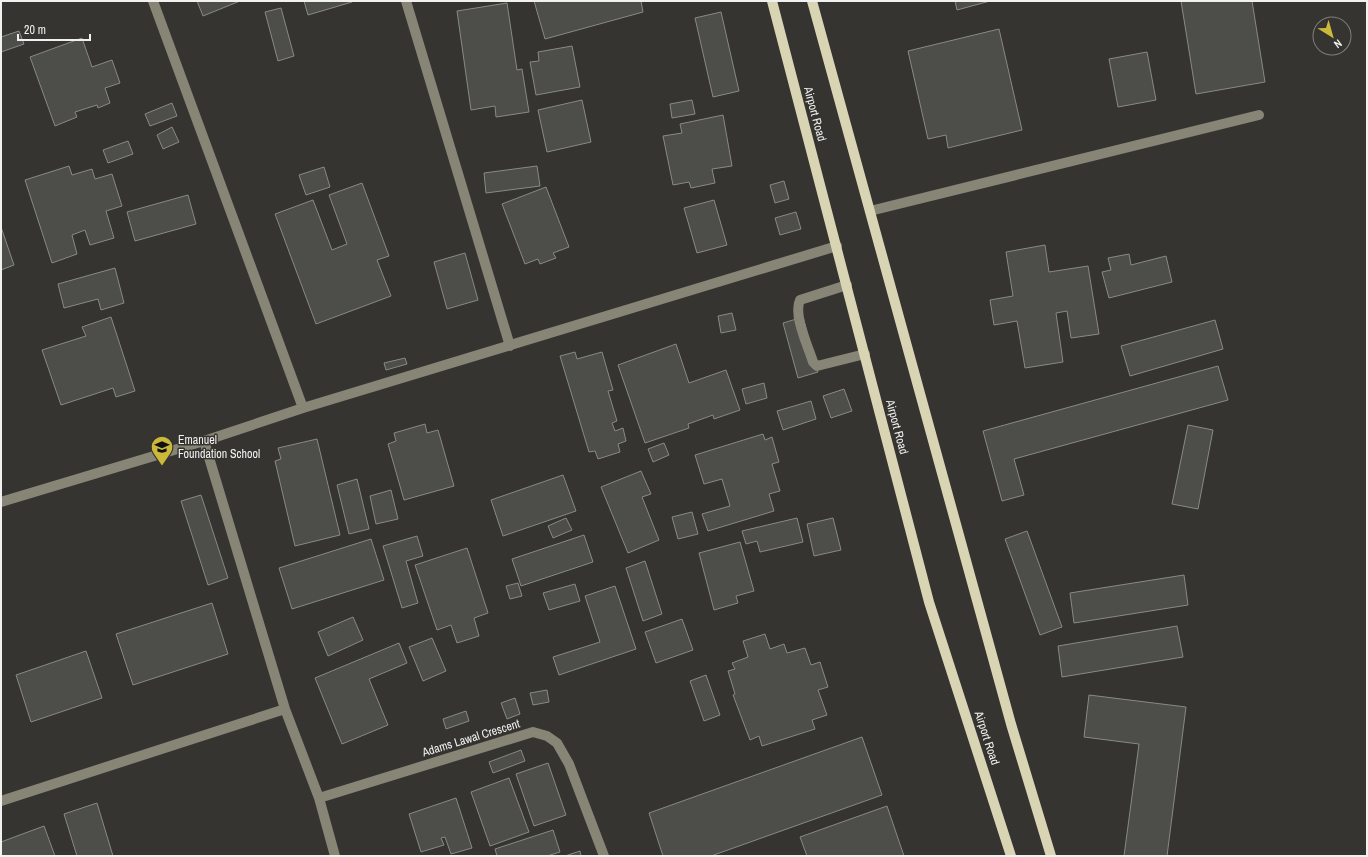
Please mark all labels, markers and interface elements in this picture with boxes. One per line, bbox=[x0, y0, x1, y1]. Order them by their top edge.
scale bar bbox=[18, 16, 90, 42]
north arrow bbox=[1312, 16, 1352, 56]
text: 20 m bbox=[24, 22, 46, 38]
text: N bbox=[1331, 36, 1345, 52]
street label: Airport Road bbox=[800, 84, 830, 143]
street label: Airport Road bbox=[882, 397, 912, 456]
place label: Emanuel Foundation School bbox=[178, 432, 260, 462]
school or university icon: Emanuel Foundation School bbox=[149, 434, 175, 467]
street label: Airport Road bbox=[970, 708, 1003, 767]
street label: Adams Lawal Crescent bbox=[419, 715, 522, 761]

